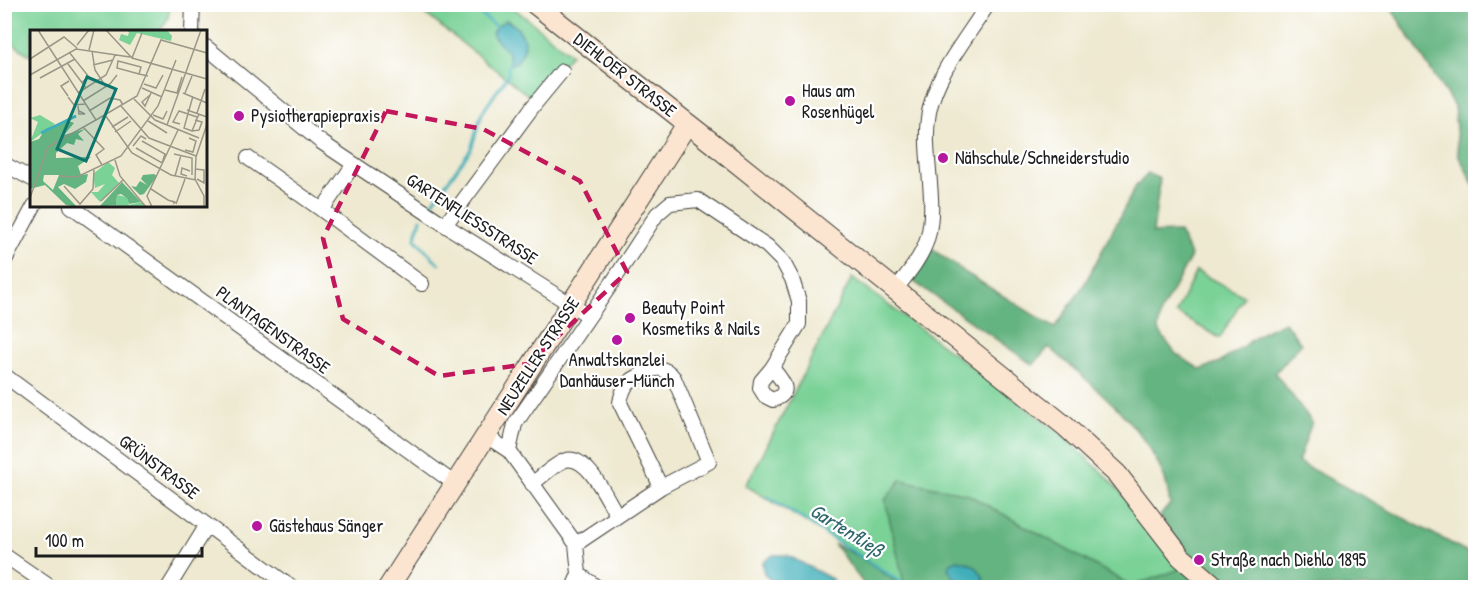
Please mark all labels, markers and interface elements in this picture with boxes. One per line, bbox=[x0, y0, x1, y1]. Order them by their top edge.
street label: DIEHLOER STRASSE bbox=[569, 27, 682, 123]
inset map bbox=[30, 30, 207, 207]
place label: Haus am Rosenhügel bbox=[802, 78, 875, 124]
marker: Haus am Rosenhügel bbox=[783, 94, 797, 108]
place label: Pysiotherapiepraxis bbox=[251, 103, 380, 128]
marker: Pysiotherapiepraxis bbox=[232, 109, 246, 123]
place label: Nähschule/Schneiderstudio bbox=[955, 145, 1129, 170]
marker: Nähschule/Schneiderstudio bbox=[936, 151, 950, 165]
street label: GARTENFLIESSSTRASSE bbox=[402, 167, 543, 270]
street label: PLANTAGENSTRASSE bbox=[211, 280, 335, 379]
street label: NEUZELLER STRASSE bbox=[490, 292, 585, 420]
place label: Beauty Point Kosmetiks & Nails bbox=[642, 295, 760, 341]
marker: Beauty Point Kosmetiks & Nails bbox=[623, 311, 637, 325]
marker: Anwaltskanzlei Danhäuser-Münch bbox=[610, 333, 624, 347]
place label: Anwaltskanzlei Danhäuser-Münch bbox=[560, 347, 675, 393]
street label: GRÜNSTRASSE bbox=[114, 428, 205, 505]
water label: Gartenfließ bbox=[805, 496, 891, 564]
place label: Gästehaus Sänger bbox=[269, 513, 383, 538]
marker: Gästehaus Sänger bbox=[250, 519, 264, 533]
scale bar bbox=[36, 520, 202, 558]
text: 100 m bbox=[45, 528, 84, 553]
place label: Straße nach Diehlo 1895 bbox=[1211, 547, 1367, 572]
marker: Straße nach Diehlo 1895 bbox=[1192, 553, 1206, 567]

